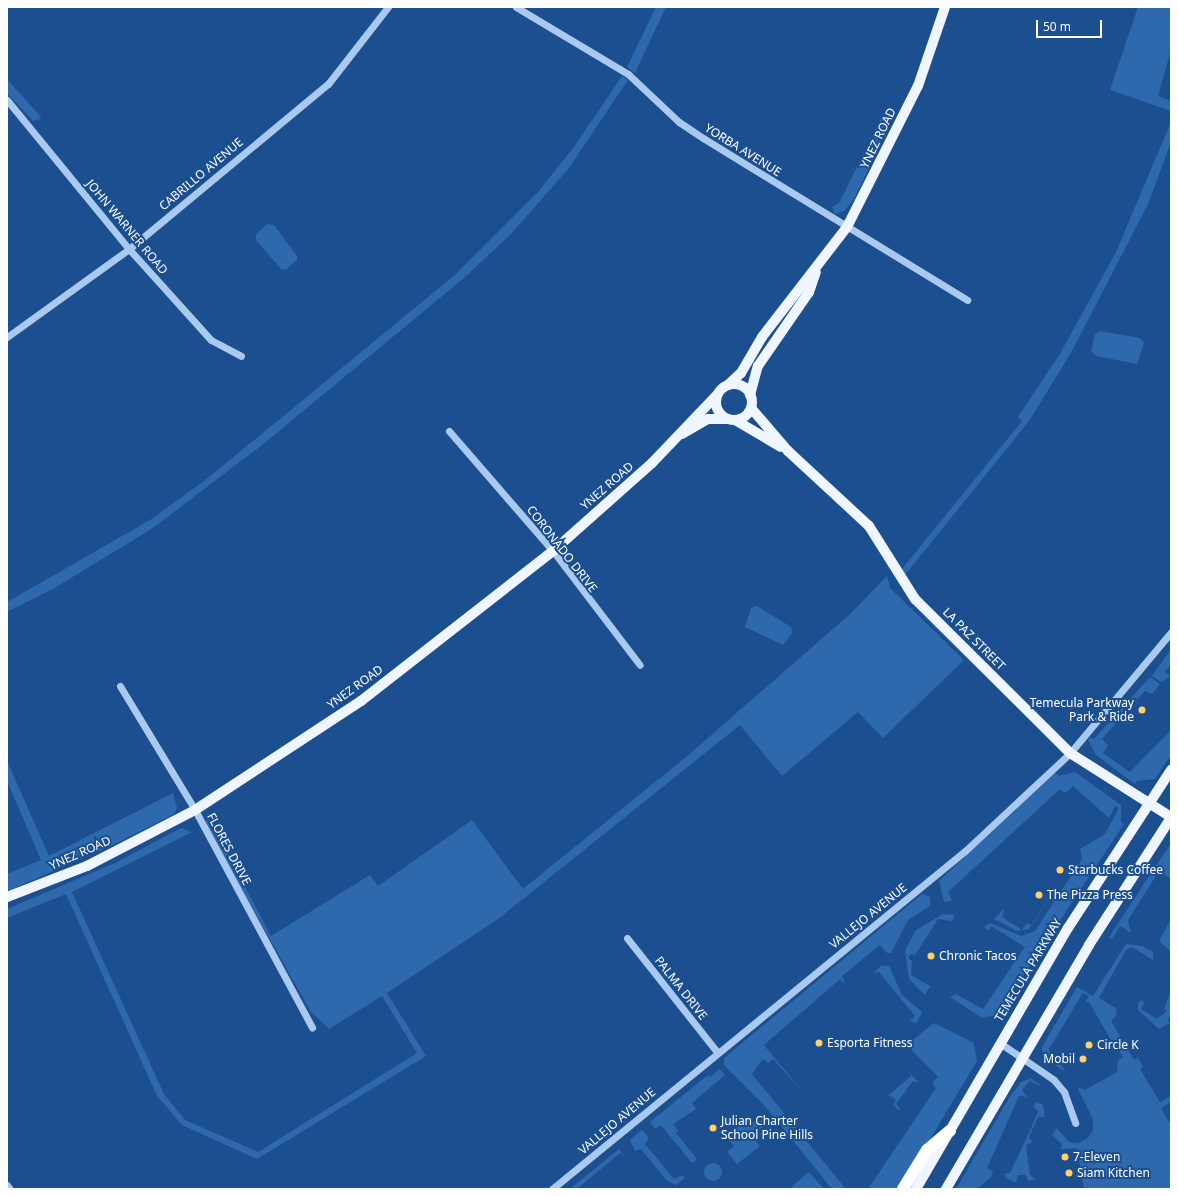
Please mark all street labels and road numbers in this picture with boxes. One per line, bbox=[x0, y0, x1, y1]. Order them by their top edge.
street label: YNEZ ROAD bbox=[857, 105, 899, 171]
street label: YORBA AVENUE bbox=[702, 121, 784, 179]
street label: CABRILLO AVENUE bbox=[156, 135, 246, 213]
street label: JOHN WARNER ROAD bbox=[83, 177, 171, 277]
street label: YNEZ ROAD bbox=[578, 459, 636, 513]
street label: CORONADO DRIVE bbox=[524, 503, 600, 595]
street label: LA PAZ STREET bbox=[940, 605, 1008, 673]
street label: YNEZ ROAD bbox=[324, 662, 386, 712]
street label: FLORES DRIVE bbox=[204, 810, 254, 888]
street label: YNEZ ROAD bbox=[47, 833, 113, 873]
street label: VALLEJO AVENUE bbox=[826, 880, 910, 952]
street label: TEMECULA PARKWAY bbox=[991, 916, 1065, 1024]
street label: PALMA DRIVE bbox=[652, 953, 710, 1023]
street label: VALLEJO AVENUE bbox=[576, 1085, 658, 1157]

